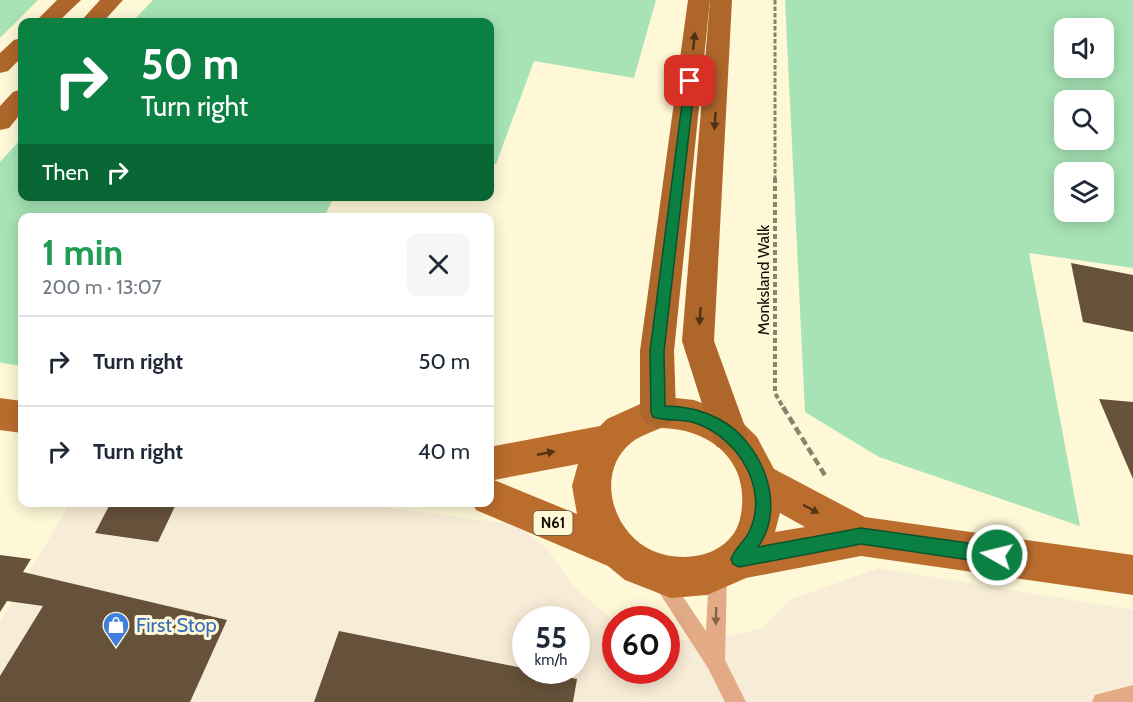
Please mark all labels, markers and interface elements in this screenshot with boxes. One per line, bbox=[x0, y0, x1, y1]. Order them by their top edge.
map controls bbox=[1054, 18, 1114, 222]
button: sound bbox=[1054, 18, 1114, 78]
one-way arrow bbox=[689, 31, 699, 50]
text: 50 m bbox=[141, 38, 239, 90]
icon: right bbox=[42, 42, 120, 120]
pin bbox=[664, 55, 715, 106]
icon: arrive bbox=[673, 64, 706, 97]
text: Turn right bbox=[141, 90, 248, 123]
button: search bbox=[1054, 90, 1114, 150]
one-way arrow bbox=[710, 112, 719, 131]
icon: right bbox=[101, 156, 134, 189]
text: Then bbox=[42, 159, 89, 186]
button: layers bbox=[1054, 162, 1114, 222]
street label: Monksland Walk bbox=[754, 224, 773, 335]
text: 1 min bbox=[42, 230, 123, 274]
button: close bbox=[407, 233, 470, 296]
text: 200 m · 13:07 bbox=[42, 275, 162, 299]
one-way arrow bbox=[696, 306, 705, 325]
icon: right bbox=[42, 345, 75, 378]
text: Turn right bbox=[93, 348, 183, 375]
text: 50 m bbox=[418, 348, 470, 375]
icon: right bbox=[42, 435, 75, 468]
text: Turn right bbox=[93, 438, 183, 465]
text: 40 m bbox=[418, 438, 470, 465]
one-way arrow bbox=[537, 448, 556, 457]
one-way arrow bbox=[802, 504, 819, 514]
road number: N61 bbox=[534, 511, 572, 535]
position arrow bbox=[965, 523, 1029, 587]
speed limit sign: 60 bbox=[602, 606, 680, 684]
one-way arrow bbox=[712, 607, 721, 626]
shop icon: First Stop bbox=[101, 610, 131, 648]
place label: First Stop bbox=[136, 613, 217, 637]
text: 55 bbox=[535, 619, 567, 656]
text: km/h bbox=[535, 651, 567, 669]

